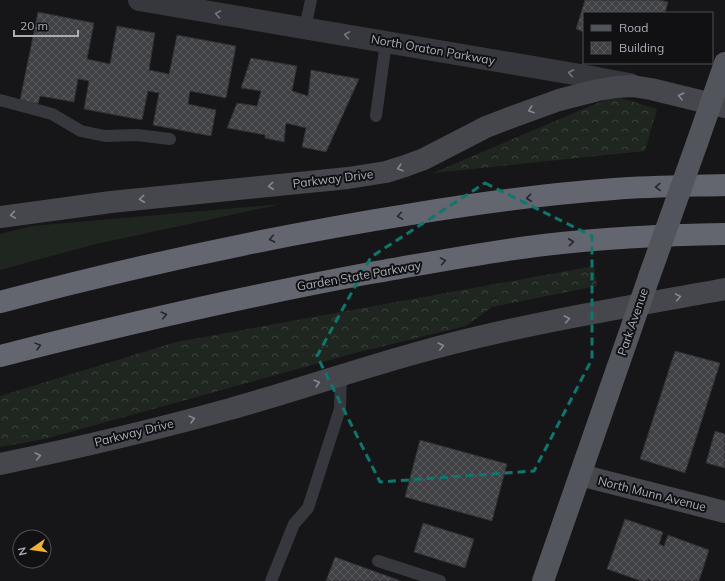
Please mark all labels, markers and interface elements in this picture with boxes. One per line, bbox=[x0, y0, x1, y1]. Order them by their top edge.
one-way arrow bbox=[215, 10, 222, 18]
scale bar bbox=[14, 12, 78, 38]
legend bbox=[583, 12, 713, 64]
text: 20 m bbox=[20, 18, 48, 33]
text: Road bbox=[619, 20, 648, 35]
street label: North Oraton Parkway bbox=[370, 31, 497, 68]
one-way arrow bbox=[343, 32, 350, 40]
text: Building bbox=[619, 40, 664, 55]
one-way arrow bbox=[568, 69, 574, 78]
one-way arrow bbox=[677, 93, 684, 101]
one-way arrow bbox=[528, 105, 535, 114]
one-way arrow bbox=[397, 163, 404, 172]
street label: Parkway Drive bbox=[292, 166, 374, 191]
one-way arrow bbox=[268, 181, 274, 190]
one-way arrow bbox=[655, 182, 661, 191]
one-way arrow bbox=[525, 193, 532, 202]
one-way arrow bbox=[139, 195, 145, 204]
one-way arrow bbox=[10, 210, 16, 219]
one-way arrow bbox=[397, 211, 403, 220]
one-way arrow bbox=[269, 234, 275, 242]
one-way arrow bbox=[568, 238, 574, 247]
street label: Garden State Parkway bbox=[296, 257, 423, 294]
one-way arrow bbox=[439, 257, 446, 266]
street label: Park Avenue bbox=[614, 286, 651, 357]
one-way arrow bbox=[675, 294, 681, 302]
one-way arrow bbox=[161, 312, 167, 320]
one-way arrow bbox=[564, 315, 570, 323]
one-way arrow bbox=[438, 342, 445, 351]
one-way arrow bbox=[34, 343, 41, 351]
one-way arrow bbox=[313, 379, 320, 388]
street label: Parkway Drive bbox=[93, 415, 175, 450]
one-way arrow bbox=[189, 415, 195, 423]
one-way arrow bbox=[35, 452, 41, 460]
street label: North Munn Avenue bbox=[596, 473, 708, 514]
north arrow bbox=[12, 529, 52, 569]
text: N bbox=[15, 546, 30, 557]

